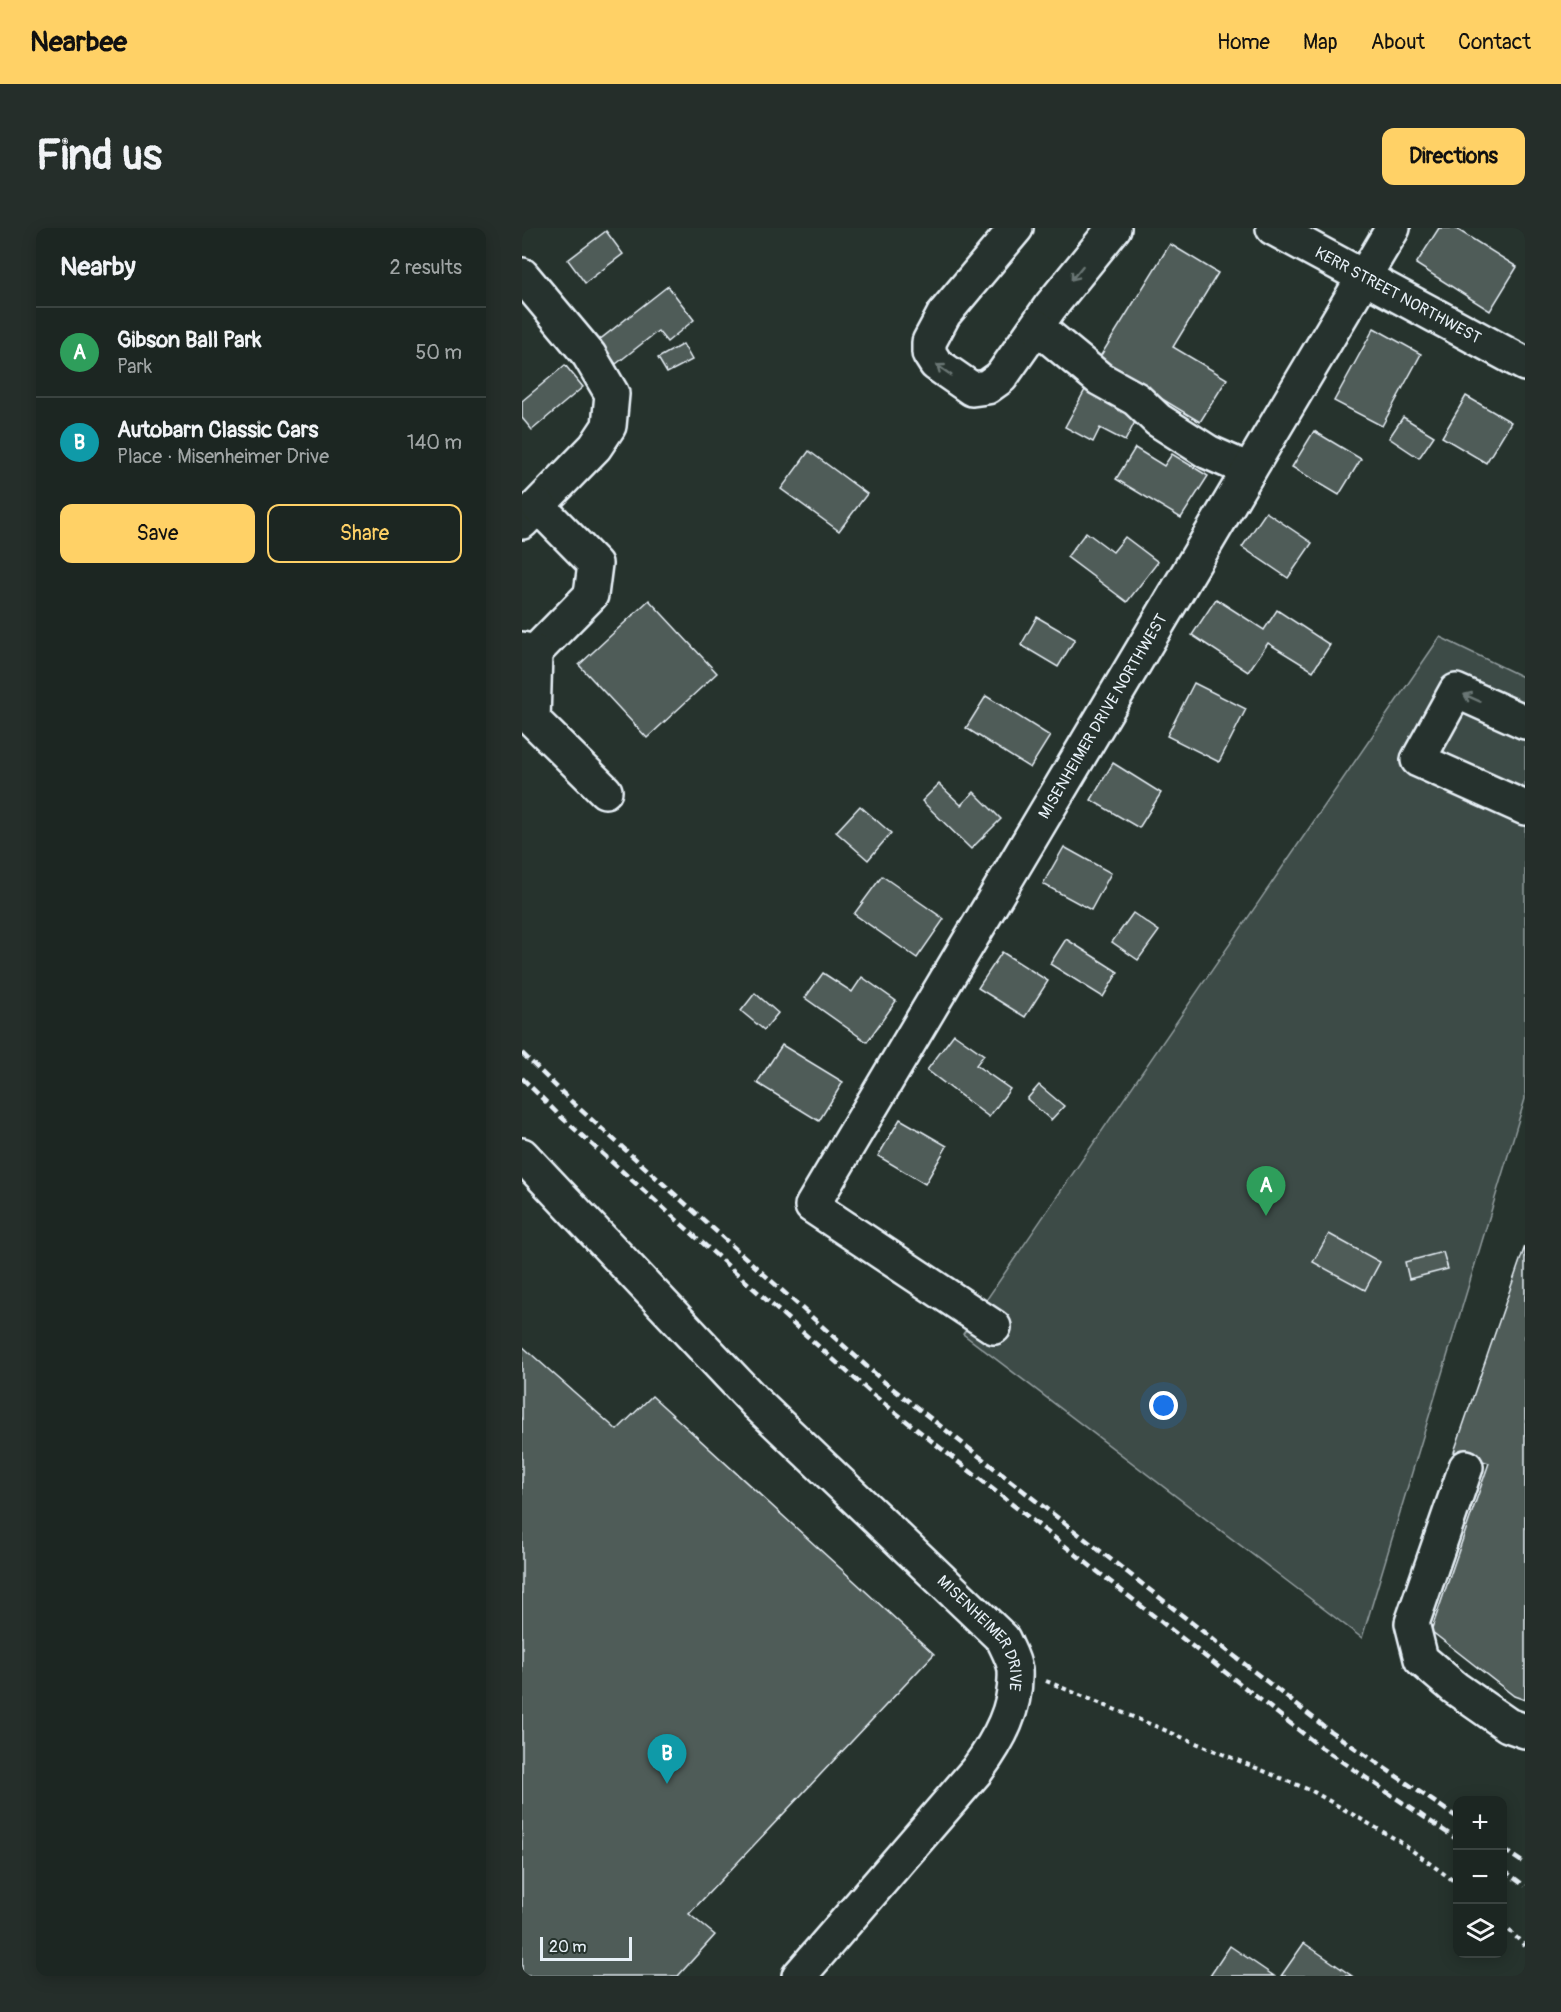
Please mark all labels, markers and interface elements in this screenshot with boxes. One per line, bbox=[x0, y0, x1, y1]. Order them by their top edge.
text: Nearbee bbox=[30, 25, 127, 60]
text: Home bbox=[1217, 29, 1270, 56]
text: Map bbox=[1303, 29, 1338, 56]
text: About bbox=[1371, 29, 1425, 56]
text: Contact bbox=[1458, 29, 1531, 56]
button: Directions bbox=[1382, 128, 1525, 185]
text: Find us bbox=[36, 130, 162, 182]
street label: KERR STREET NORTHWEST bbox=[1311, 242, 1485, 348]
text: Nearby bbox=[60, 251, 136, 283]
text: 2 results bbox=[390, 255, 462, 280]
one-way arrow bbox=[1071, 265, 1084, 281]
text: Gibson Ball Park bbox=[117, 326, 261, 354]
text: A bbox=[73, 340, 86, 365]
text: 50 m bbox=[415, 340, 462, 365]
text: Park bbox=[117, 354, 152, 379]
one-way arrow bbox=[936, 364, 953, 376]
text: Autobarn Classic Cars bbox=[117, 416, 318, 444]
text: B bbox=[74, 430, 85, 455]
text: 140 m bbox=[407, 430, 462, 455]
text: Place · Misenheimer Drive bbox=[117, 444, 329, 469]
button: Save bbox=[60, 504, 255, 563]
button: Share bbox=[267, 504, 462, 563]
street label: MISENHEIMER DRIVE NORTHWEST bbox=[1034, 610, 1172, 823]
one-way arrow bbox=[1463, 692, 1481, 703]
pin: A bbox=[1246, 1166, 1286, 1216]
your location bbox=[1149, 1391, 1178, 1420]
street label: MISENHEIMER DRIVE bbox=[933, 1571, 1025, 1692]
pin: B bbox=[648, 1734, 686, 1784]
map controls bbox=[1453, 1796, 1507, 1958]
button: + bbox=[1453, 1796, 1507, 1850]
button: − bbox=[1453, 1850, 1507, 1904]
button: layers bbox=[1453, 1904, 1507, 1958]
scale bar bbox=[540, 1934, 632, 1962]
text: 20 m bbox=[549, 1937, 587, 1957]

